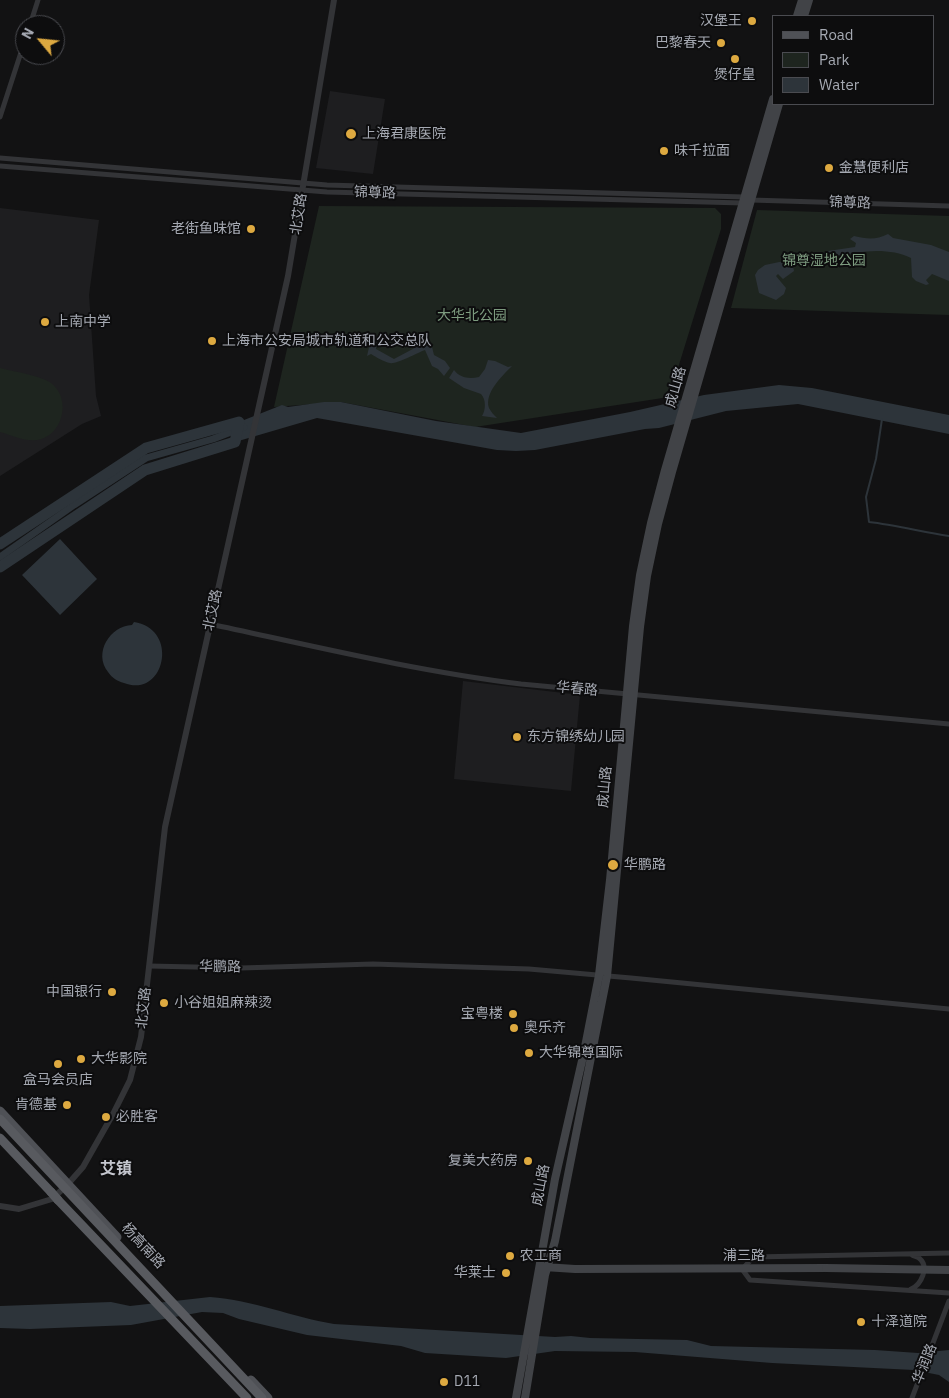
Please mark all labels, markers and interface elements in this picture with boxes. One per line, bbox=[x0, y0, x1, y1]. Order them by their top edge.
place label: 汉堡王 bbox=[700, 13, 742, 29]
north arrow bbox=[15, 15, 65, 65]
marker: 汉堡王 bbox=[746, 15, 758, 27]
legend bbox=[772, 15, 934, 105]
text: N bbox=[17, 25, 38, 42]
text: Road bbox=[819, 25, 854, 44]
place label: 巴黎春天 bbox=[655, 35, 711, 51]
marker: 巴黎春天 bbox=[715, 37, 727, 49]
text: Park bbox=[819, 50, 849, 69]
marker: 煲仔皇 bbox=[729, 53, 741, 65]
place label: 煲仔皇 bbox=[714, 67, 756, 83]
text: Water bbox=[819, 75, 859, 94]
place label: 上海君康医院 bbox=[362, 126, 446, 142]
marker: 上海君康医院 bbox=[344, 127, 358, 141]
place label: 味千拉面 bbox=[674, 143, 730, 159]
marker: 味千拉面 bbox=[658, 145, 670, 157]
place label: 金慧便利店 bbox=[839, 160, 909, 176]
marker: 金慧便利店 bbox=[823, 162, 835, 174]
street label: 锦尊路 bbox=[354, 184, 396, 202]
street label: 北艾路 bbox=[287, 192, 311, 236]
street label: 锦尊路 bbox=[829, 194, 871, 212]
place label: 老街鱼味馆 bbox=[171, 221, 241, 237]
marker: 老街鱼味馆 bbox=[245, 223, 257, 235]
park label: 锦尊湿地公园 bbox=[782, 253, 866, 269]
park label: 大华北公园 bbox=[437, 308, 507, 324]
place label: 上南中学 bbox=[55, 314, 111, 330]
marker: 上南中学 bbox=[39, 316, 51, 328]
place label: 上海市公安局城市轨道和公交总队 bbox=[222, 333, 432, 349]
marker: 上海市公安局城市轨道和公交总队 bbox=[206, 335, 218, 347]
street label: 成山路 bbox=[662, 364, 690, 410]
street label: 北艾路 bbox=[200, 588, 226, 632]
street label: 华春路 bbox=[555, 679, 599, 699]
place label: 东方锦绣幼儿园 bbox=[527, 729, 625, 745]
marker: 东方锦绣幼儿园 bbox=[511, 731, 523, 743]
street label: 成山路 bbox=[595, 765, 615, 809]
place label: 华鹏路 bbox=[624, 857, 666, 873]
marker: 华鹏路 bbox=[606, 858, 620, 872]
street label: 华鹏路 bbox=[199, 958, 241, 976]
place label: 中国银行 bbox=[46, 984, 102, 1000]
marker: 中国银行 bbox=[106, 986, 118, 998]
street label: 北艾路 bbox=[133, 986, 155, 1030]
place label: 小谷姐姐麻辣烫 bbox=[174, 995, 272, 1011]
marker: 小谷姐姐麻辣烫 bbox=[158, 997, 170, 1009]
place label: 宝粤楼 bbox=[461, 1006, 503, 1022]
marker: 宝粤楼 bbox=[507, 1008, 519, 1020]
place label: 奥乐齐 bbox=[524, 1020, 566, 1036]
marker: 奥乐齐 bbox=[508, 1022, 520, 1034]
place label: 大华锦尊国际 bbox=[539, 1045, 623, 1061]
marker: 大华锦尊国际 bbox=[523, 1047, 535, 1059]
place label: 大华影院 bbox=[91, 1051, 147, 1067]
marker: 大华影院 bbox=[75, 1053, 87, 1065]
marker: 盒马会员店 bbox=[52, 1058, 64, 1070]
place label: 盒马会员店 bbox=[23, 1072, 93, 1088]
place label: 肯德基 bbox=[15, 1097, 57, 1113]
marker: 肯德基 bbox=[61, 1099, 73, 1111]
place label: 必胜客 bbox=[116, 1109, 158, 1125]
marker: 必胜客 bbox=[100, 1111, 112, 1123]
place label: 复美大药房 bbox=[448, 1153, 518, 1169]
marker: 复美大药房 bbox=[522, 1155, 534, 1167]
district label: 艾镇 bbox=[100, 1159, 132, 1179]
street label: 成山路 bbox=[529, 1163, 553, 1207]
street label: 杨高南路 bbox=[118, 1220, 168, 1272]
place label: 农工商 bbox=[520, 1248, 562, 1264]
street label: 浦三路 bbox=[723, 1248, 765, 1264]
marker: 农工商 bbox=[504, 1250, 516, 1262]
place label: 华莱士 bbox=[454, 1265, 496, 1281]
marker: 华莱士 bbox=[500, 1267, 512, 1279]
place label: 十泽道院 bbox=[871, 1314, 927, 1330]
marker: 十泽道院 bbox=[855, 1316, 867, 1328]
street label: 华润路 bbox=[909, 1341, 941, 1387]
place label: D11 bbox=[454, 1374, 480, 1390]
marker: D11 bbox=[438, 1376, 450, 1388]

